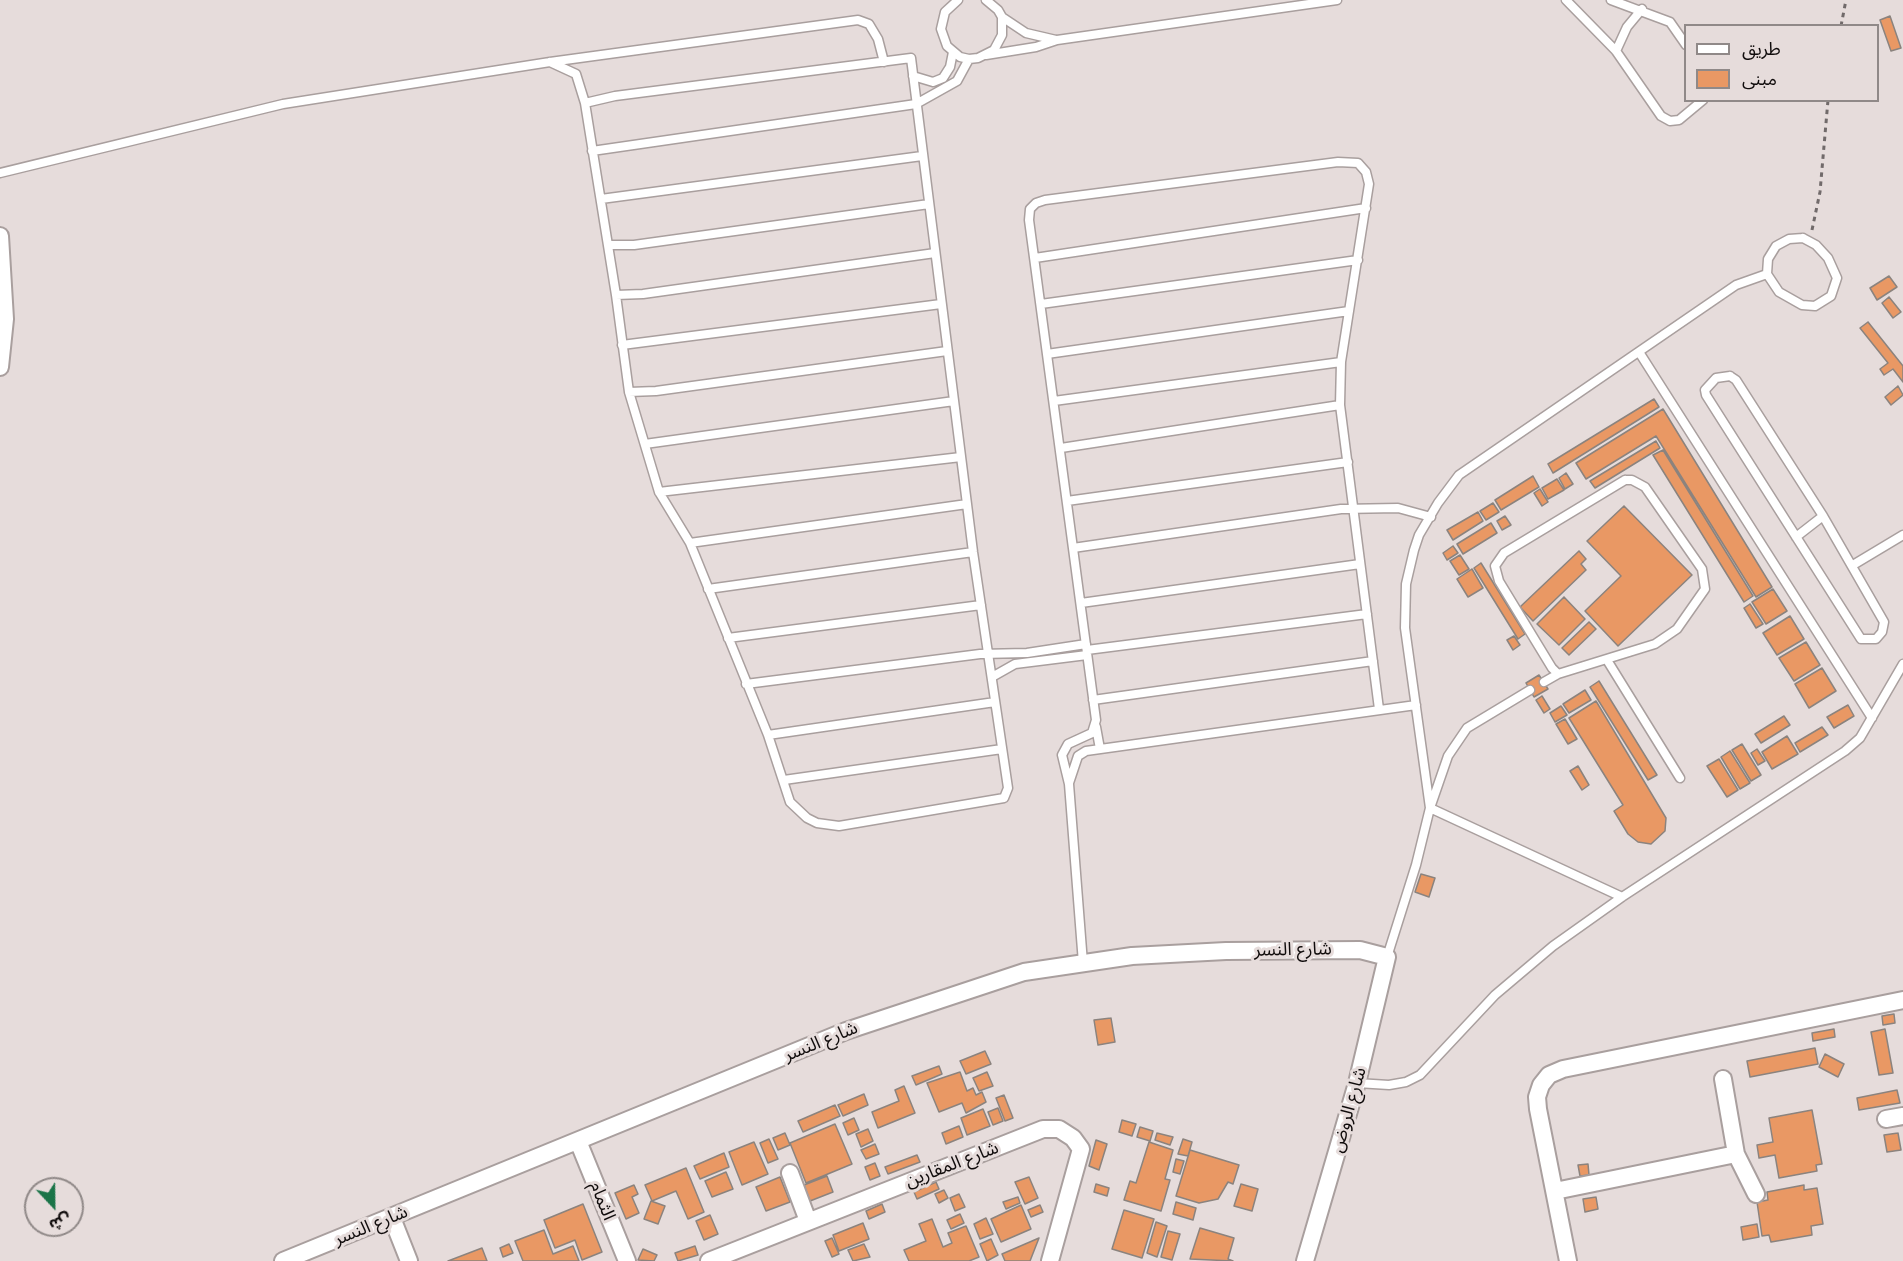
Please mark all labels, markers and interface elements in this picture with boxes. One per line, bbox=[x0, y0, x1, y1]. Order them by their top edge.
legend bbox=[1684, 24, 1879, 102]
text: طريق bbox=[1742, 39, 1781, 59]
text: مبنى bbox=[1742, 69, 1777, 89]
street label: شارع النسر bbox=[1254, 939, 1332, 961]
street label: شارع النسر bbox=[781, 1017, 861, 1067]
street label: شارع الروض bbox=[1327, 1065, 1371, 1155]
street label: شارع المقارين bbox=[902, 1137, 1002, 1193]
north arrow bbox=[24, 1177, 84, 1237]
street label: الثمام bbox=[584, 1178, 620, 1224]
street label: شارع النسر bbox=[331, 1201, 411, 1251]
text: ش bbox=[47, 1210, 74, 1234]

